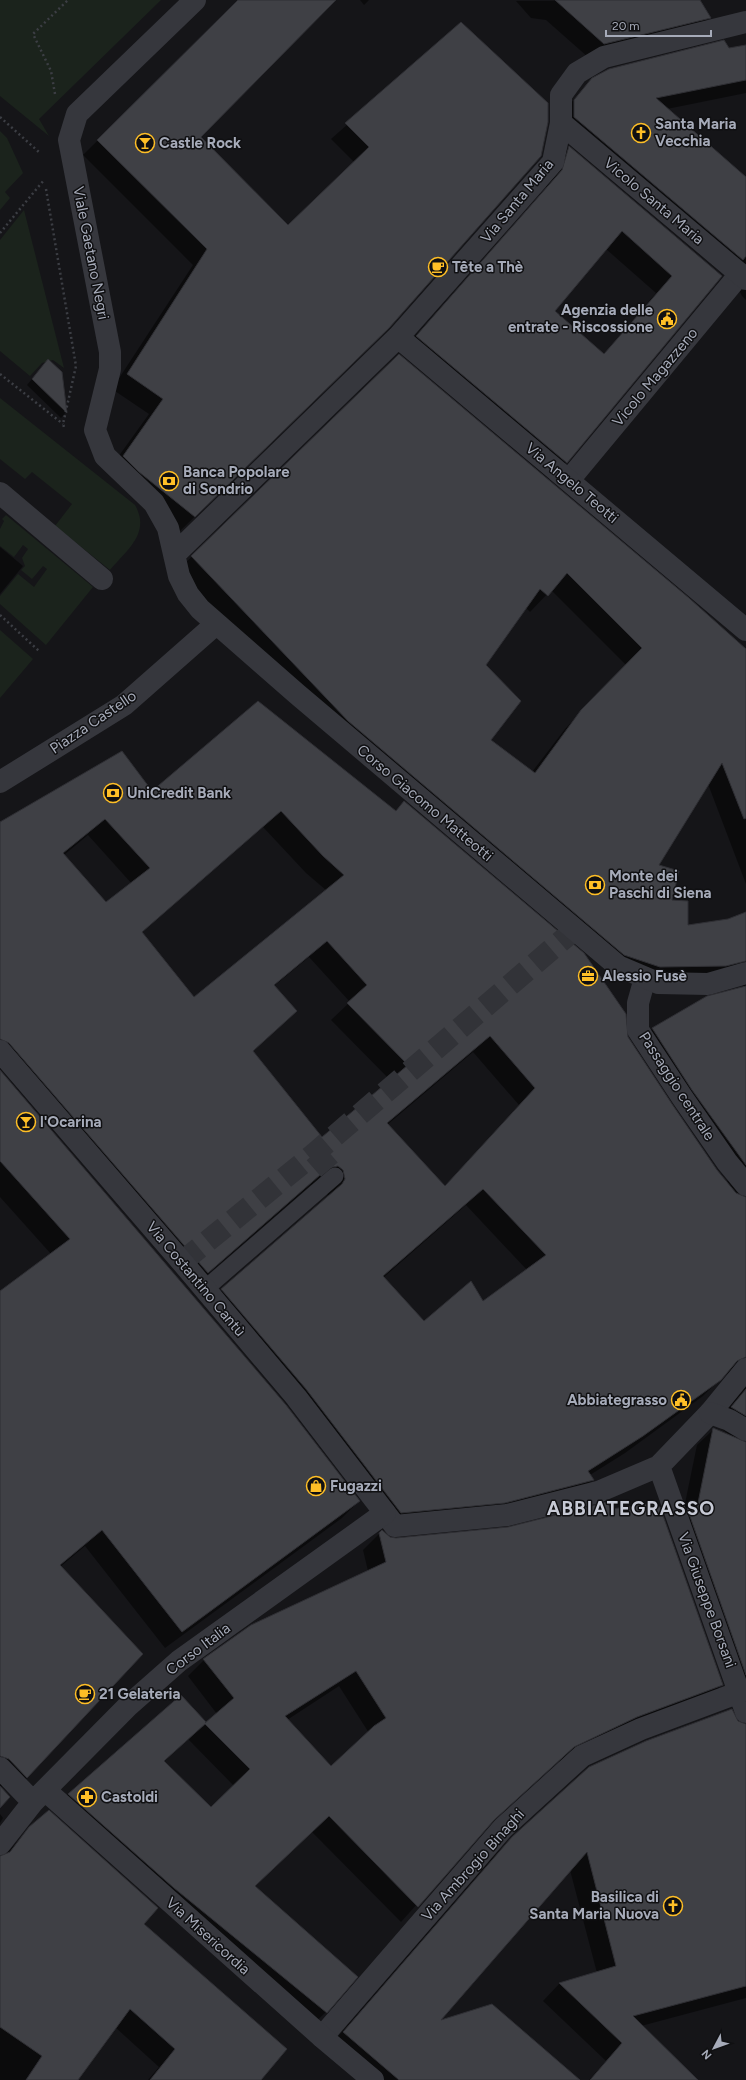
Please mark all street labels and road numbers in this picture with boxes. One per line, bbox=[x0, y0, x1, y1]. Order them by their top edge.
street label: Vicolo Santa Maria bbox=[600, 154, 708, 248]
street label: Via Santa Maria bbox=[477, 155, 557, 247]
street label: Viale Gaetano Negri bbox=[69, 185, 113, 321]
street label: Vicolo Magazzeno bbox=[609, 324, 702, 430]
street label: Via Angelo Teotti bbox=[522, 439, 622, 527]
street label: Piazza Castello bbox=[46, 686, 140, 758]
street label: Corso Giacomo Matteotti bbox=[353, 741, 497, 865]
street label: Passaggio centrale bbox=[635, 1028, 719, 1144]
street label: Via Costantino Cantù bbox=[143, 1218, 249, 1340]
street label: Via Giuseppe Borsani bbox=[674, 1530, 740, 1670]
street label: Corso Italia bbox=[162, 1619, 234, 1679]
street label: Via Ambrogio Binaghi bbox=[418, 1805, 528, 1925]
street label: Via Misericordia bbox=[162, 1894, 254, 1978]

